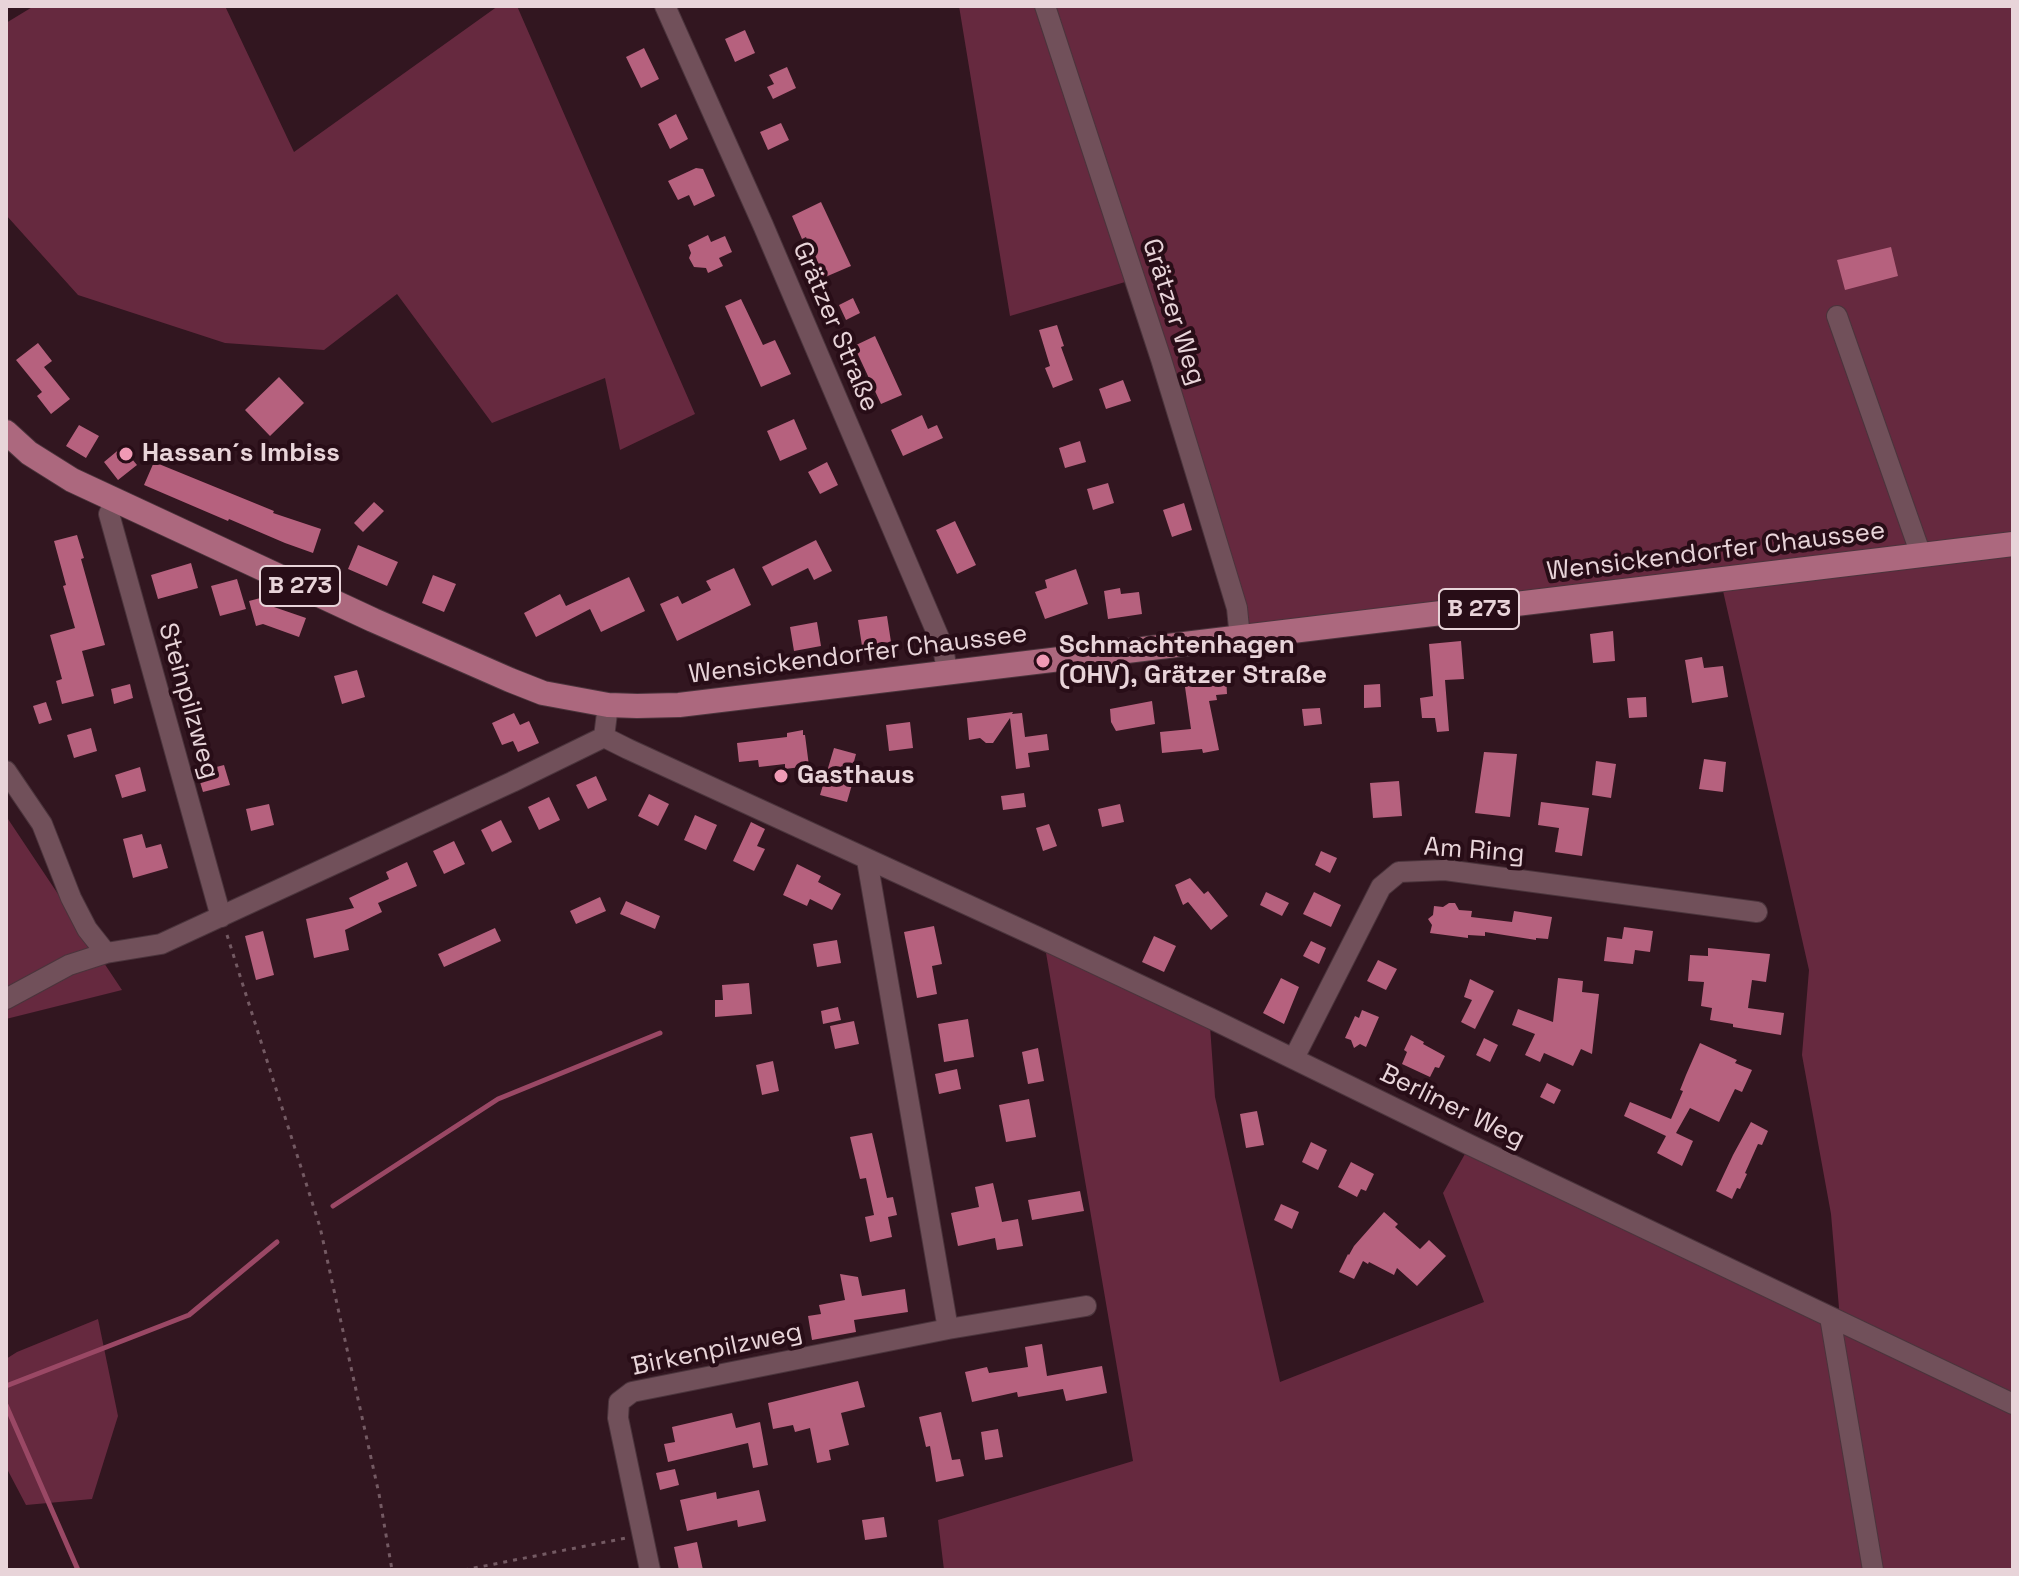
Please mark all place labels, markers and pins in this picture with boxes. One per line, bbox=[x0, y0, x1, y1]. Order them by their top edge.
place label: Hassan´s Imbiss bbox=[142, 438, 340, 470]
marker: Hassan´s Imbiss bbox=[117, 445, 135, 463]
place label: Schmachtenhagen (OHV), Grätzer Straße bbox=[1059, 630, 1327, 692]
marker: Schmachtenhagen (OHV), Grätzer Straße bbox=[1034, 652, 1052, 670]
place label: Gasthaus bbox=[797, 760, 915, 792]
marker: Gasthaus bbox=[772, 767, 790, 785]

